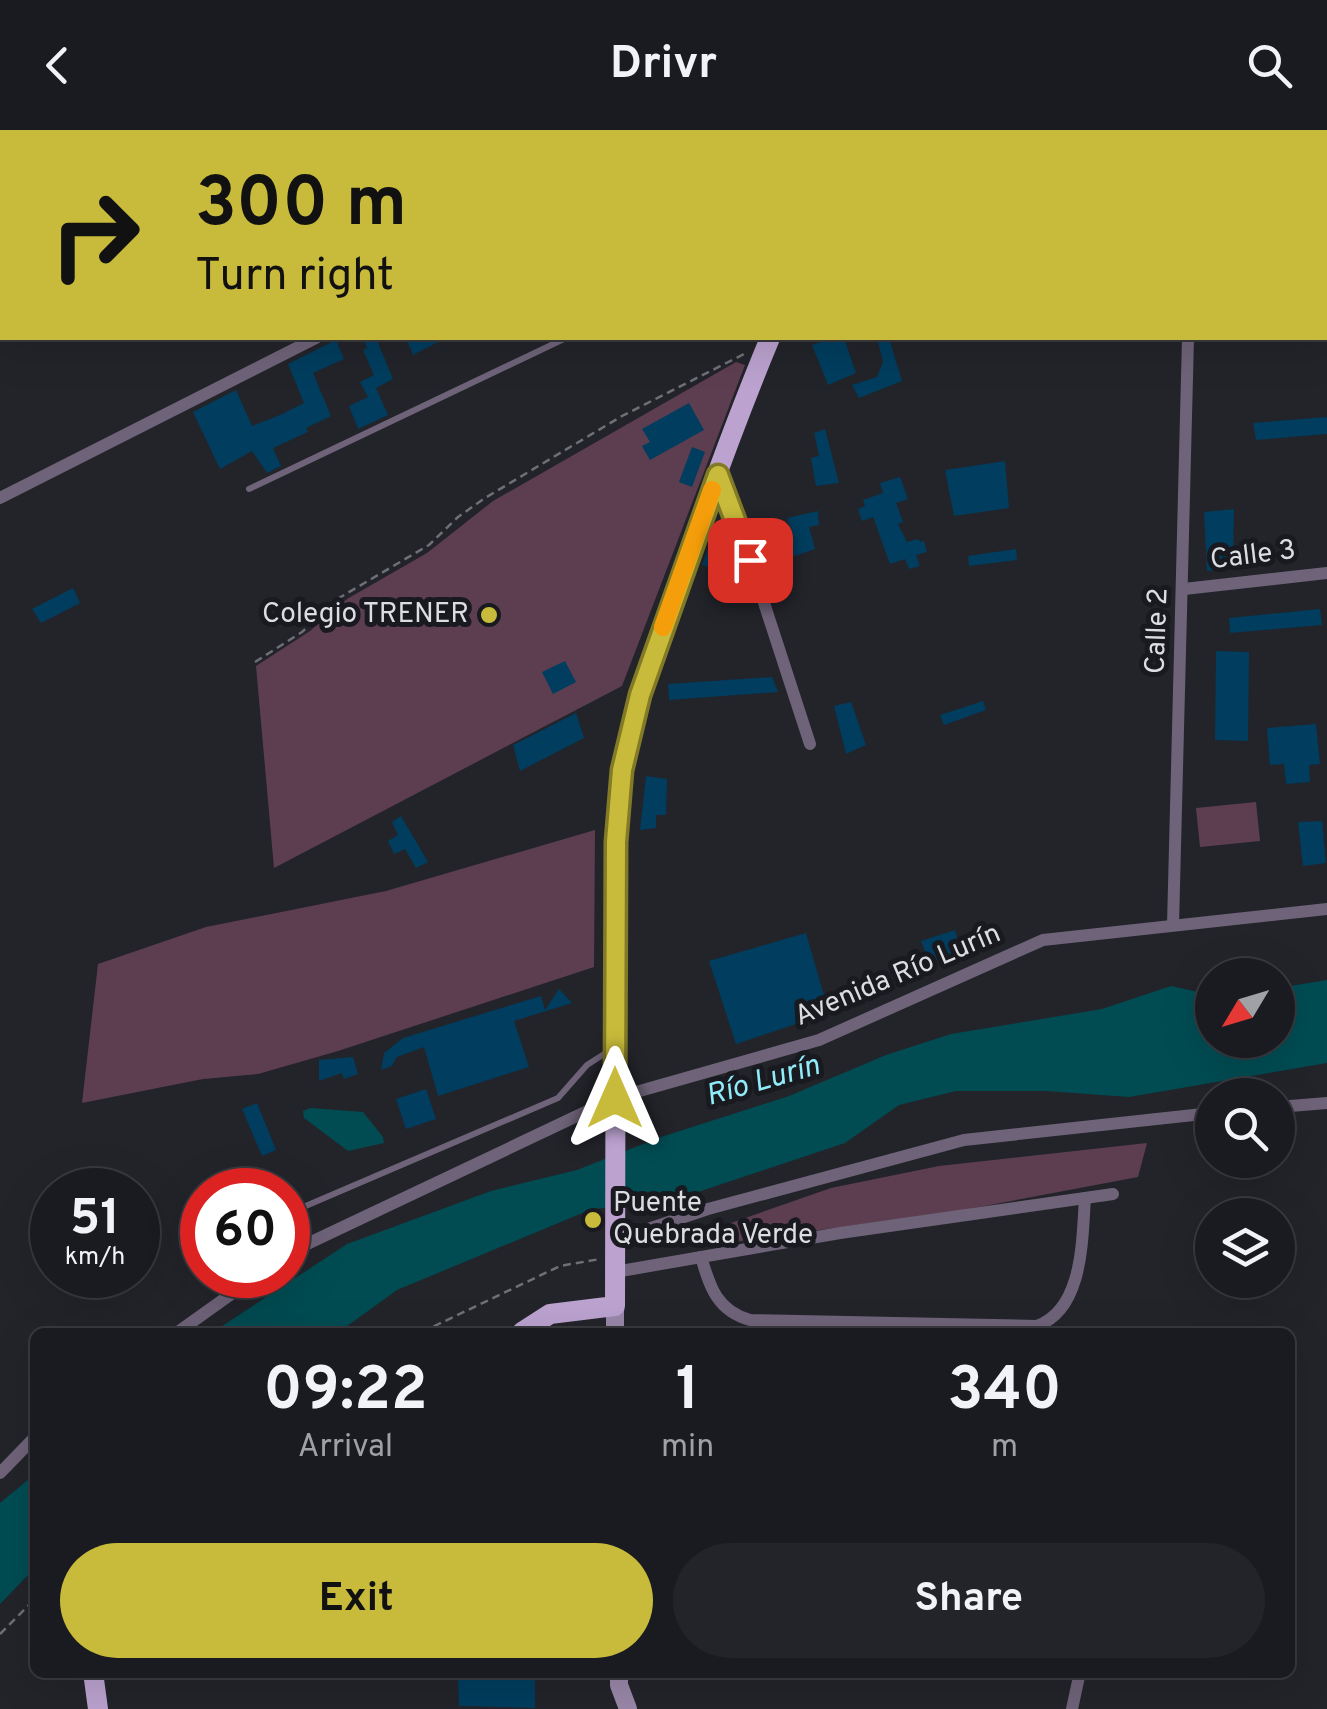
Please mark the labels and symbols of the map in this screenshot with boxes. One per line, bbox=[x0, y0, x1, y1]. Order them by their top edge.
pin bbox=[708, 518, 793, 603]
street label: Calle 3 bbox=[1208, 533, 1298, 579]
street label: Calle 2 bbox=[1139, 587, 1177, 675]
place label: Colegio TRENER bbox=[262, 597, 469, 633]
marker: Colegio TRENER bbox=[478, 604, 500, 626]
street label: Avenida Río Lurín bbox=[790, 916, 1006, 1036]
north arrow bbox=[1195, 958, 1295, 1058]
position arrow bbox=[563, 1046, 667, 1150]
water label: Río Lurín bbox=[702, 1048, 824, 1116]
speed limit sign: 60 bbox=[180, 1168, 310, 1298]
place label: Puente Quebrada Verde bbox=[613, 1186, 813, 1254]
marker: Puente Quebrada Verde bbox=[582, 1209, 604, 1231]

